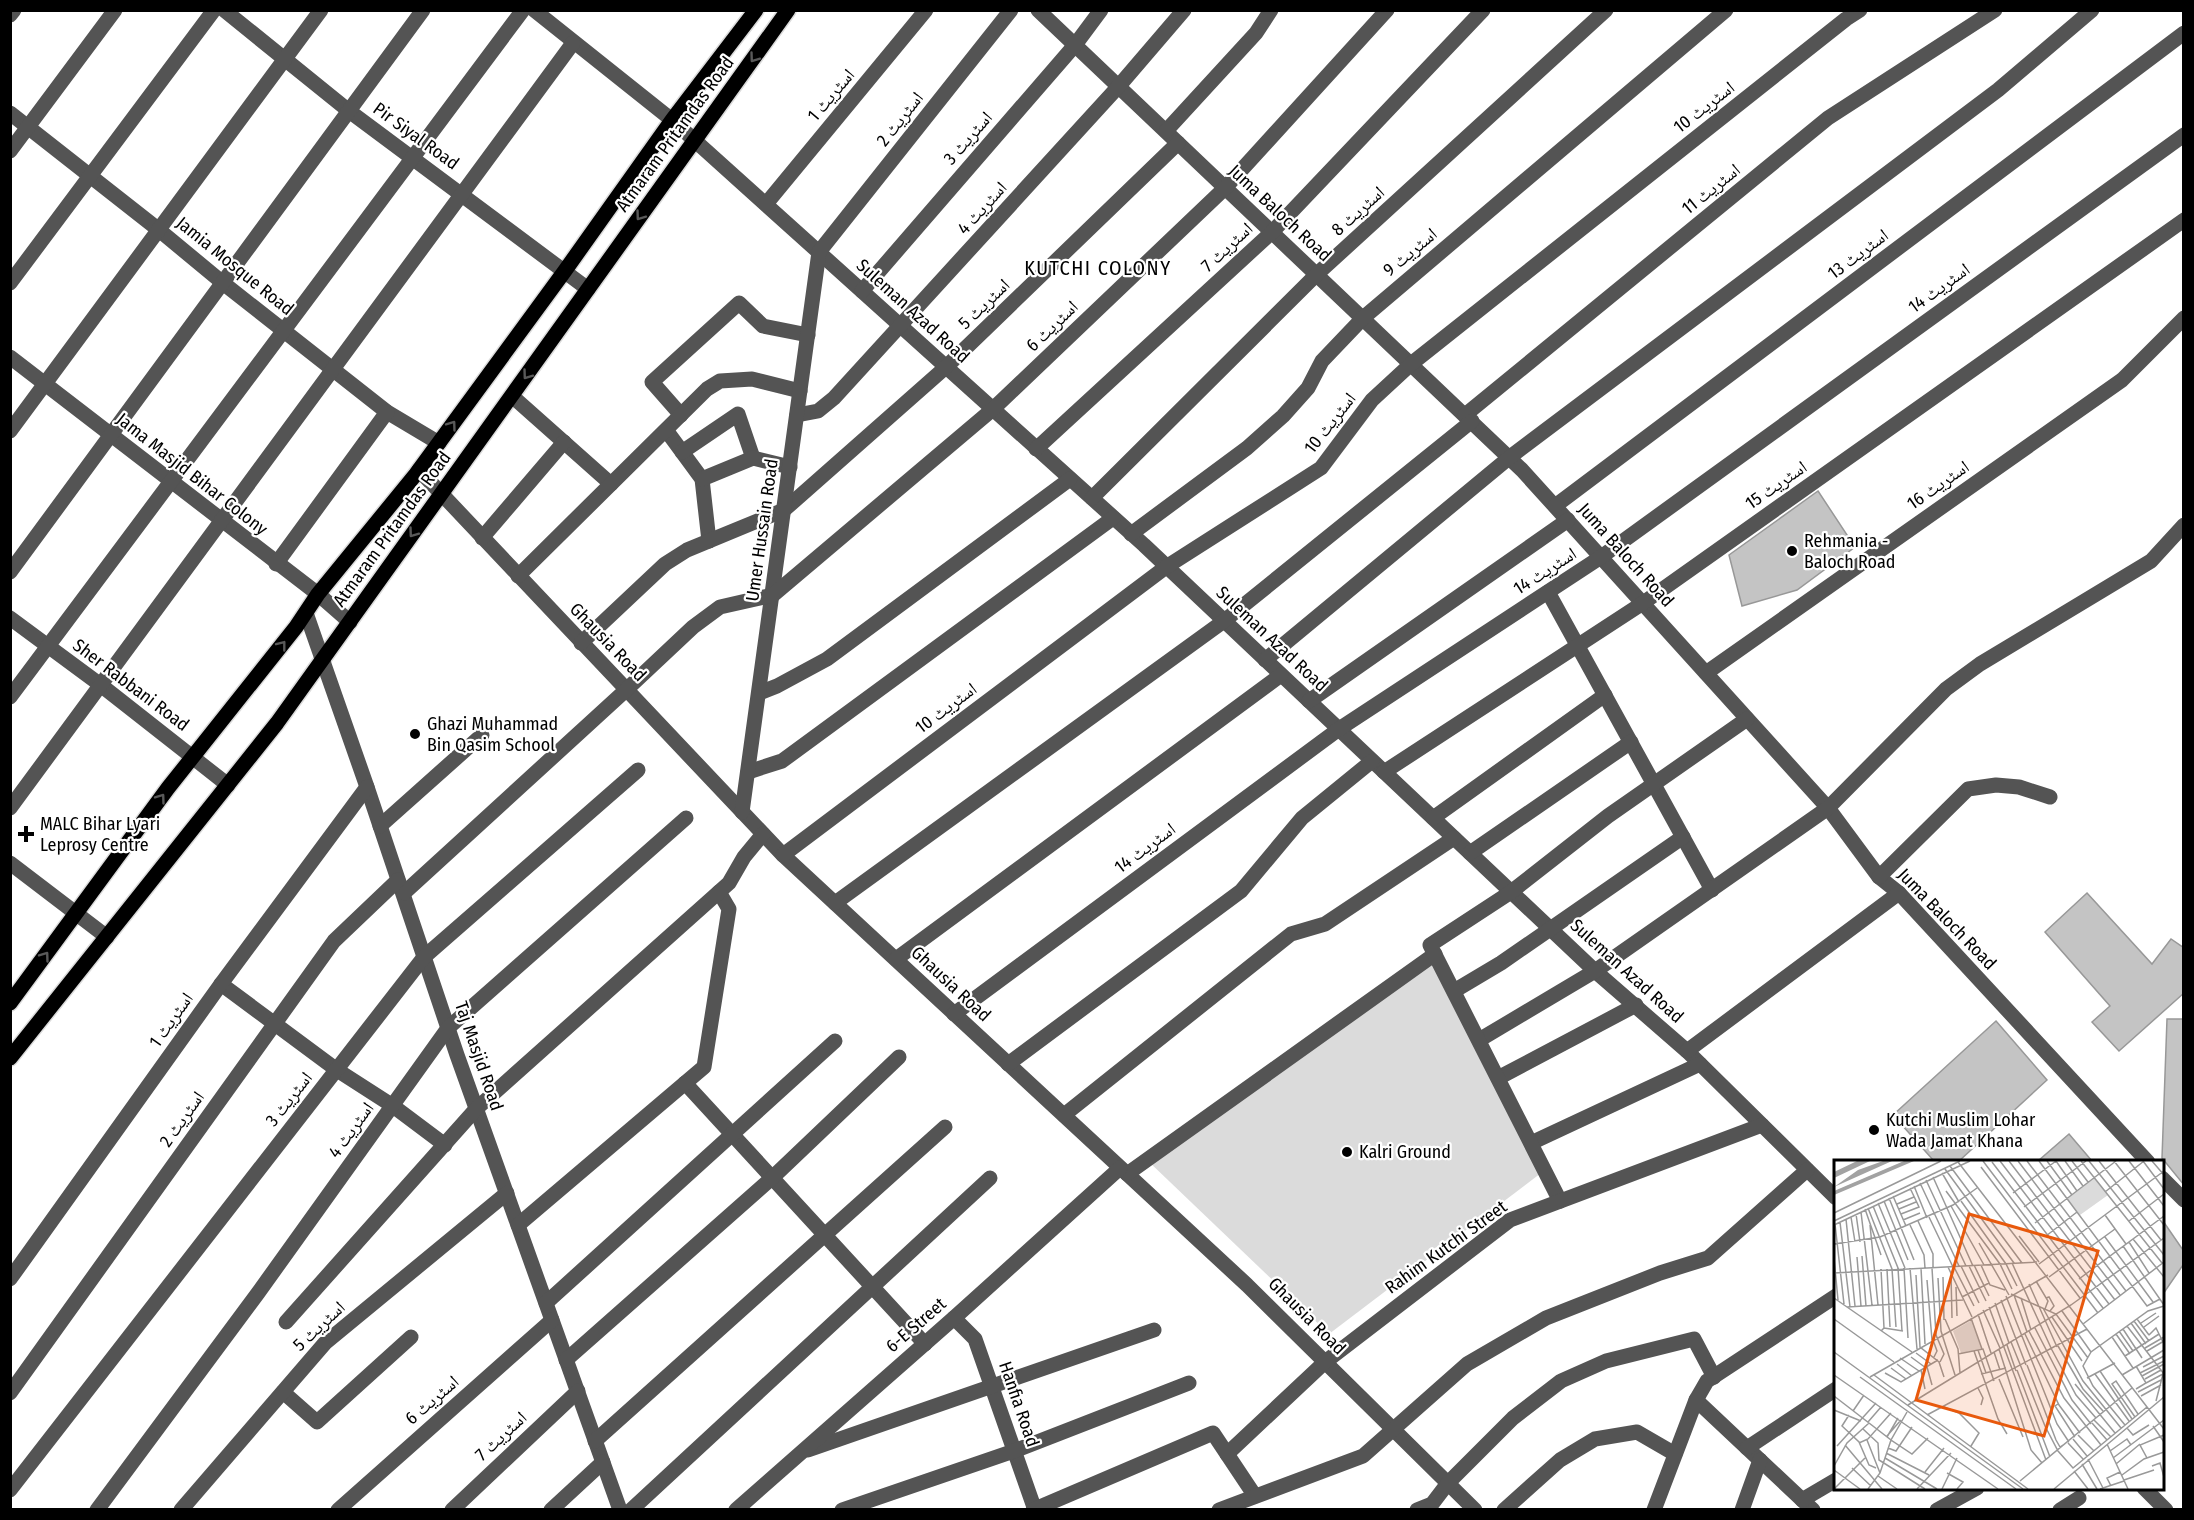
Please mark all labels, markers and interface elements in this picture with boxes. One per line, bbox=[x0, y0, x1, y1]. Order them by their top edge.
one-way arrow bbox=[750, 51, 761, 62]
street label: Atmaram Pritamdas Road bbox=[611, 52, 739, 216]
street label: اسٹریٹ 1 bbox=[803, 64, 859, 126]
street label: اسٹریٹ 10 bbox=[1669, 76, 1739, 138]
street label: اسٹریٹ 2 bbox=[872, 87, 928, 151]
street label: Pir Siyal Road bbox=[369, 98, 463, 174]
street label: اسٹریٹ 3 bbox=[939, 107, 997, 169]
street label: اسٹریٹ 11 bbox=[1677, 159, 1745, 219]
street label: Juma Baloch Road bbox=[1224, 160, 1336, 266]
street label: اسٹریٹ 4 bbox=[953, 177, 1011, 239]
street label: اسٹریٹ 8 bbox=[1327, 181, 1389, 241]
one-way arrow bbox=[636, 210, 647, 221]
street label: Jamia Mosque Road bbox=[172, 212, 298, 320]
street label: اسٹریٹ 7 bbox=[1197, 218, 1257, 276]
street label: اسٹریٹ 9 bbox=[1379, 223, 1441, 281]
street label: اسٹریٹ 13 bbox=[1823, 224, 1893, 284]
street label: Suleman Azad Road bbox=[852, 254, 974, 368]
district label: KUTCHI COLONY bbox=[1024, 256, 1172, 280]
street label: اسٹریٹ 14 bbox=[1904, 258, 1974, 318]
street label: اسٹریٹ 5 bbox=[954, 274, 1014, 334]
street label: اسٹریٹ 6 bbox=[1021, 296, 1083, 356]
one-way arrow bbox=[523, 368, 534, 379]
street label: اسٹریٹ 10 bbox=[1299, 388, 1361, 458]
street label: Jama Masjid Bihar Colony bbox=[112, 408, 272, 540]
one-way arrow bbox=[445, 420, 456, 431]
street label: Atmaram Pritamdas Road bbox=[328, 447, 456, 611]
street label: اسٹریٹ 15 bbox=[1741, 456, 1811, 514]
street label: اسٹریٹ 16 bbox=[1903, 456, 1973, 514]
street label: Umer Hussain Road bbox=[741, 457, 783, 603]
street label: Juma Baloch Road bbox=[1573, 498, 1679, 612]
one-way arrow bbox=[409, 527, 420, 538]
place label: Rehmania - Baloch Road bbox=[1804, 530, 1895, 573]
street label: اسٹریٹ 14 bbox=[1509, 543, 1581, 599]
marker: Rehmania - Baloch Road bbox=[1785, 544, 1799, 558]
street label: Suleman Azad Road bbox=[1212, 582, 1332, 696]
street label: Ghausia Road bbox=[565, 598, 651, 686]
street label: Sher Rabbani Road bbox=[69, 634, 193, 736]
one-way arrow bbox=[274, 641, 285, 652]
street label: اسٹریٹ 10 bbox=[911, 678, 981, 738]
place label: Ghazi Muhammad Bin Qasim School bbox=[427, 713, 558, 756]
marker: Ghazi Muhammad Bin Qasim School bbox=[408, 727, 422, 741]
one-way arrow bbox=[153, 794, 164, 805]
place label: MALC Bihar Lyari Leprosy Centre bbox=[40, 813, 160, 856]
street label: اسٹریٹ 14 bbox=[1110, 818, 1180, 878]
marker: MALC Bihar Lyari Leprosy Centre bbox=[17, 825, 35, 843]
street label: Juma Baloch Road bbox=[1893, 864, 2001, 974]
street label: Suleman Azad Road bbox=[1566, 914, 1688, 1028]
street label: Ghausia Road bbox=[907, 942, 995, 1026]
one-way arrow bbox=[38, 951, 49, 962]
street label: اسٹریٹ 1 bbox=[144, 988, 198, 1052]
street label: Taj Masjid Road bbox=[450, 998, 508, 1114]
street label: اسٹریٹ 3 bbox=[261, 1067, 317, 1131]
street label: اسٹریٹ 2 bbox=[155, 1087, 209, 1151]
street label: اسٹریٹ 4 bbox=[323, 1098, 379, 1162]
place label: Kutchi Muslim Lohar Wada Jamat Khana bbox=[1886, 1109, 2036, 1152]
marker: Kutchi Muslim Lohar Wada Jamat Khana bbox=[1867, 1123, 1881, 1137]
place label: Kalri Ground bbox=[1359, 1141, 1451, 1163]
marker: Kalri Ground bbox=[1340, 1145, 1354, 1159]
inset map bbox=[1834, 1160, 2164, 1490]
street label: Rahim Kutchi Street bbox=[1381, 1195, 1511, 1299]
street label: Ghausia Road bbox=[1264, 1273, 1350, 1359]
street label: 6-E Street bbox=[881, 1293, 951, 1357]
street label: اسٹریٹ 5 bbox=[288, 1296, 350, 1356]
street label: Hanfia Road bbox=[994, 1358, 1044, 1450]
street label: اسٹریٹ 6 bbox=[401, 1371, 463, 1429]
street label: اسٹریٹ 7 bbox=[471, 1407, 531, 1465]

